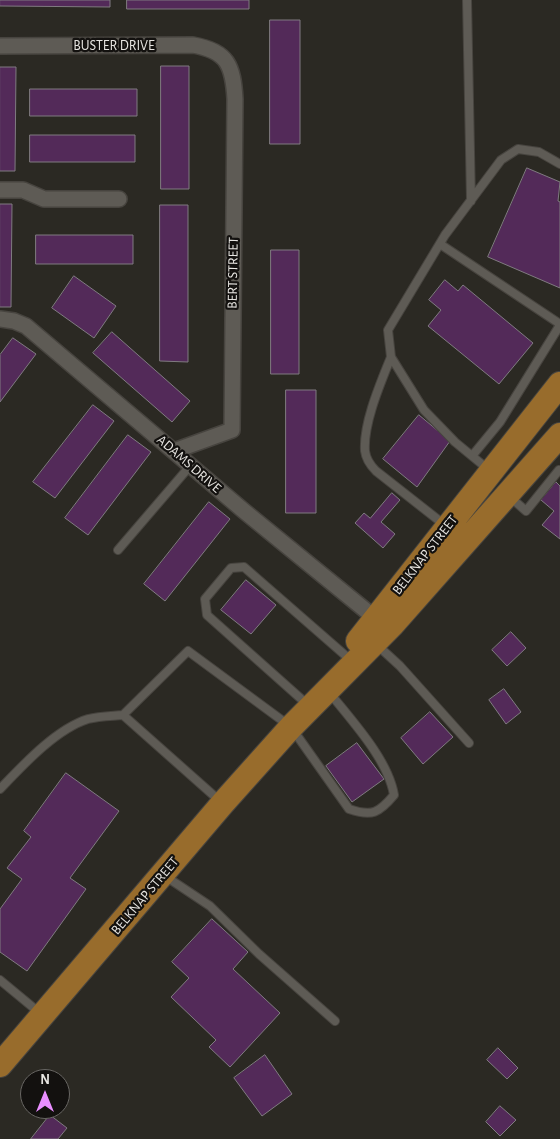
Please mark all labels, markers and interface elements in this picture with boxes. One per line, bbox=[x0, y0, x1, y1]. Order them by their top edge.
street label: BUSTER DRIVE bbox=[73, 38, 155, 54]
street label: BERT STREET bbox=[224, 237, 242, 309]
street label: ADAMS DRIVE bbox=[153, 431, 225, 497]
street label: BELKNAP STREET bbox=[389, 512, 461, 598]
street label: BELKNAP STREET bbox=[108, 854, 182, 938]
north arrow bbox=[20, 1069, 70, 1119]
text: N bbox=[40, 1073, 50, 1087]

